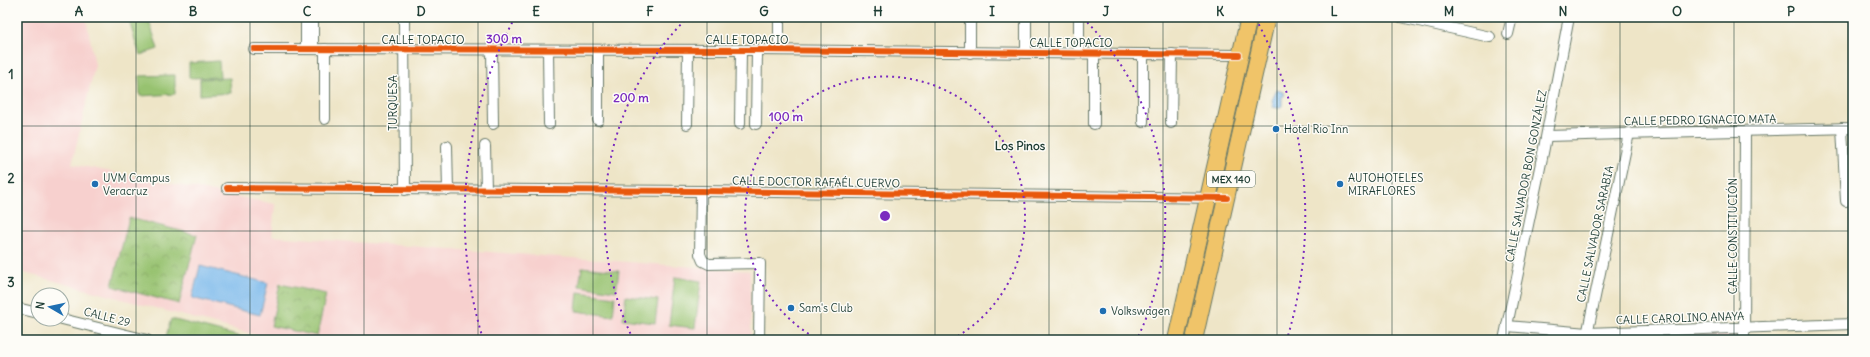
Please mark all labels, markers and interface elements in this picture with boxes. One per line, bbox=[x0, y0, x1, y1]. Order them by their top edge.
text: A bbox=[75, 3, 84, 20]
text: B bbox=[189, 3, 198, 20]
text: C bbox=[303, 3, 312, 20]
text: D bbox=[416, 3, 426, 20]
text: E bbox=[532, 3, 540, 20]
text: F bbox=[646, 3, 654, 20]
text: G bbox=[759, 3, 769, 20]
text: H bbox=[873, 3, 883, 20]
text: I bbox=[989, 3, 995, 20]
text: J bbox=[1103, 3, 1110, 20]
text: K bbox=[1216, 3, 1225, 20]
text: L bbox=[1330, 3, 1338, 20]
text: M bbox=[1444, 3, 1454, 20]
text: N bbox=[1559, 3, 1567, 20]
text: O bbox=[1672, 3, 1682, 20]
text: P bbox=[1787, 3, 1795, 20]
text: 300 m bbox=[486, 31, 522, 46]
street label: CALLE TOPACIO bbox=[381, 33, 465, 47]
street label: CALLE TOPACIO bbox=[705, 33, 789, 47]
street label: CALLE TOPACIO bbox=[1029, 36, 1113, 50]
text: 1 bbox=[8, 66, 14, 83]
street label: TURQUESA bbox=[386, 75, 400, 131]
street label: CALLE SALVADOR BON GONZÁLEZ bbox=[1501, 88, 1550, 263]
text: 200 m bbox=[613, 90, 649, 105]
text: 100 m bbox=[769, 109, 803, 124]
street label: CALLE PEDRO IGNACIO MATA bbox=[1624, 112, 1776, 128]
place label: Hotel Rio Inn bbox=[1284, 122, 1348, 136]
marker: Hotel Rio Inn bbox=[1271, 124, 1281, 134]
district label: Los Pinos bbox=[995, 138, 1046, 153]
street label: CALLE SALVADOR SARABIA bbox=[1574, 164, 1616, 304]
text: 2 bbox=[7, 170, 15, 187]
place label: UVM Campus Veracruz bbox=[103, 171, 170, 198]
road number: MEX 140 bbox=[1207, 171, 1255, 187]
place label: AUTOHOTELES MIRAFLORES bbox=[1348, 171, 1423, 198]
street label: CALLE DOCTOR RAFAÉL CUERVO bbox=[732, 173, 900, 190]
street label: CALLE CONSTITUCIÓN bbox=[1725, 178, 1740, 294]
marker: UVM Campus Veracruz bbox=[90, 179, 100, 189]
marker: AUTOHOTELES MIRAFLORES bbox=[1335, 179, 1345, 189]
centre of rings bbox=[878, 209, 892, 223]
text: 3 bbox=[7, 274, 15, 291]
north arrow bbox=[30, 287, 70, 327]
text: N bbox=[33, 301, 48, 310]
place label: Sam's Club bbox=[799, 301, 853, 315]
marker: Sam's Club bbox=[786, 303, 796, 313]
street label: CALLE 29 bbox=[82, 304, 132, 330]
place label: Volkswagen bbox=[1111, 304, 1170, 318]
marker: Volkswagen bbox=[1098, 306, 1108, 316]
street label: CALLE CAROLINO ANAYA bbox=[1615, 309, 1745, 327]

